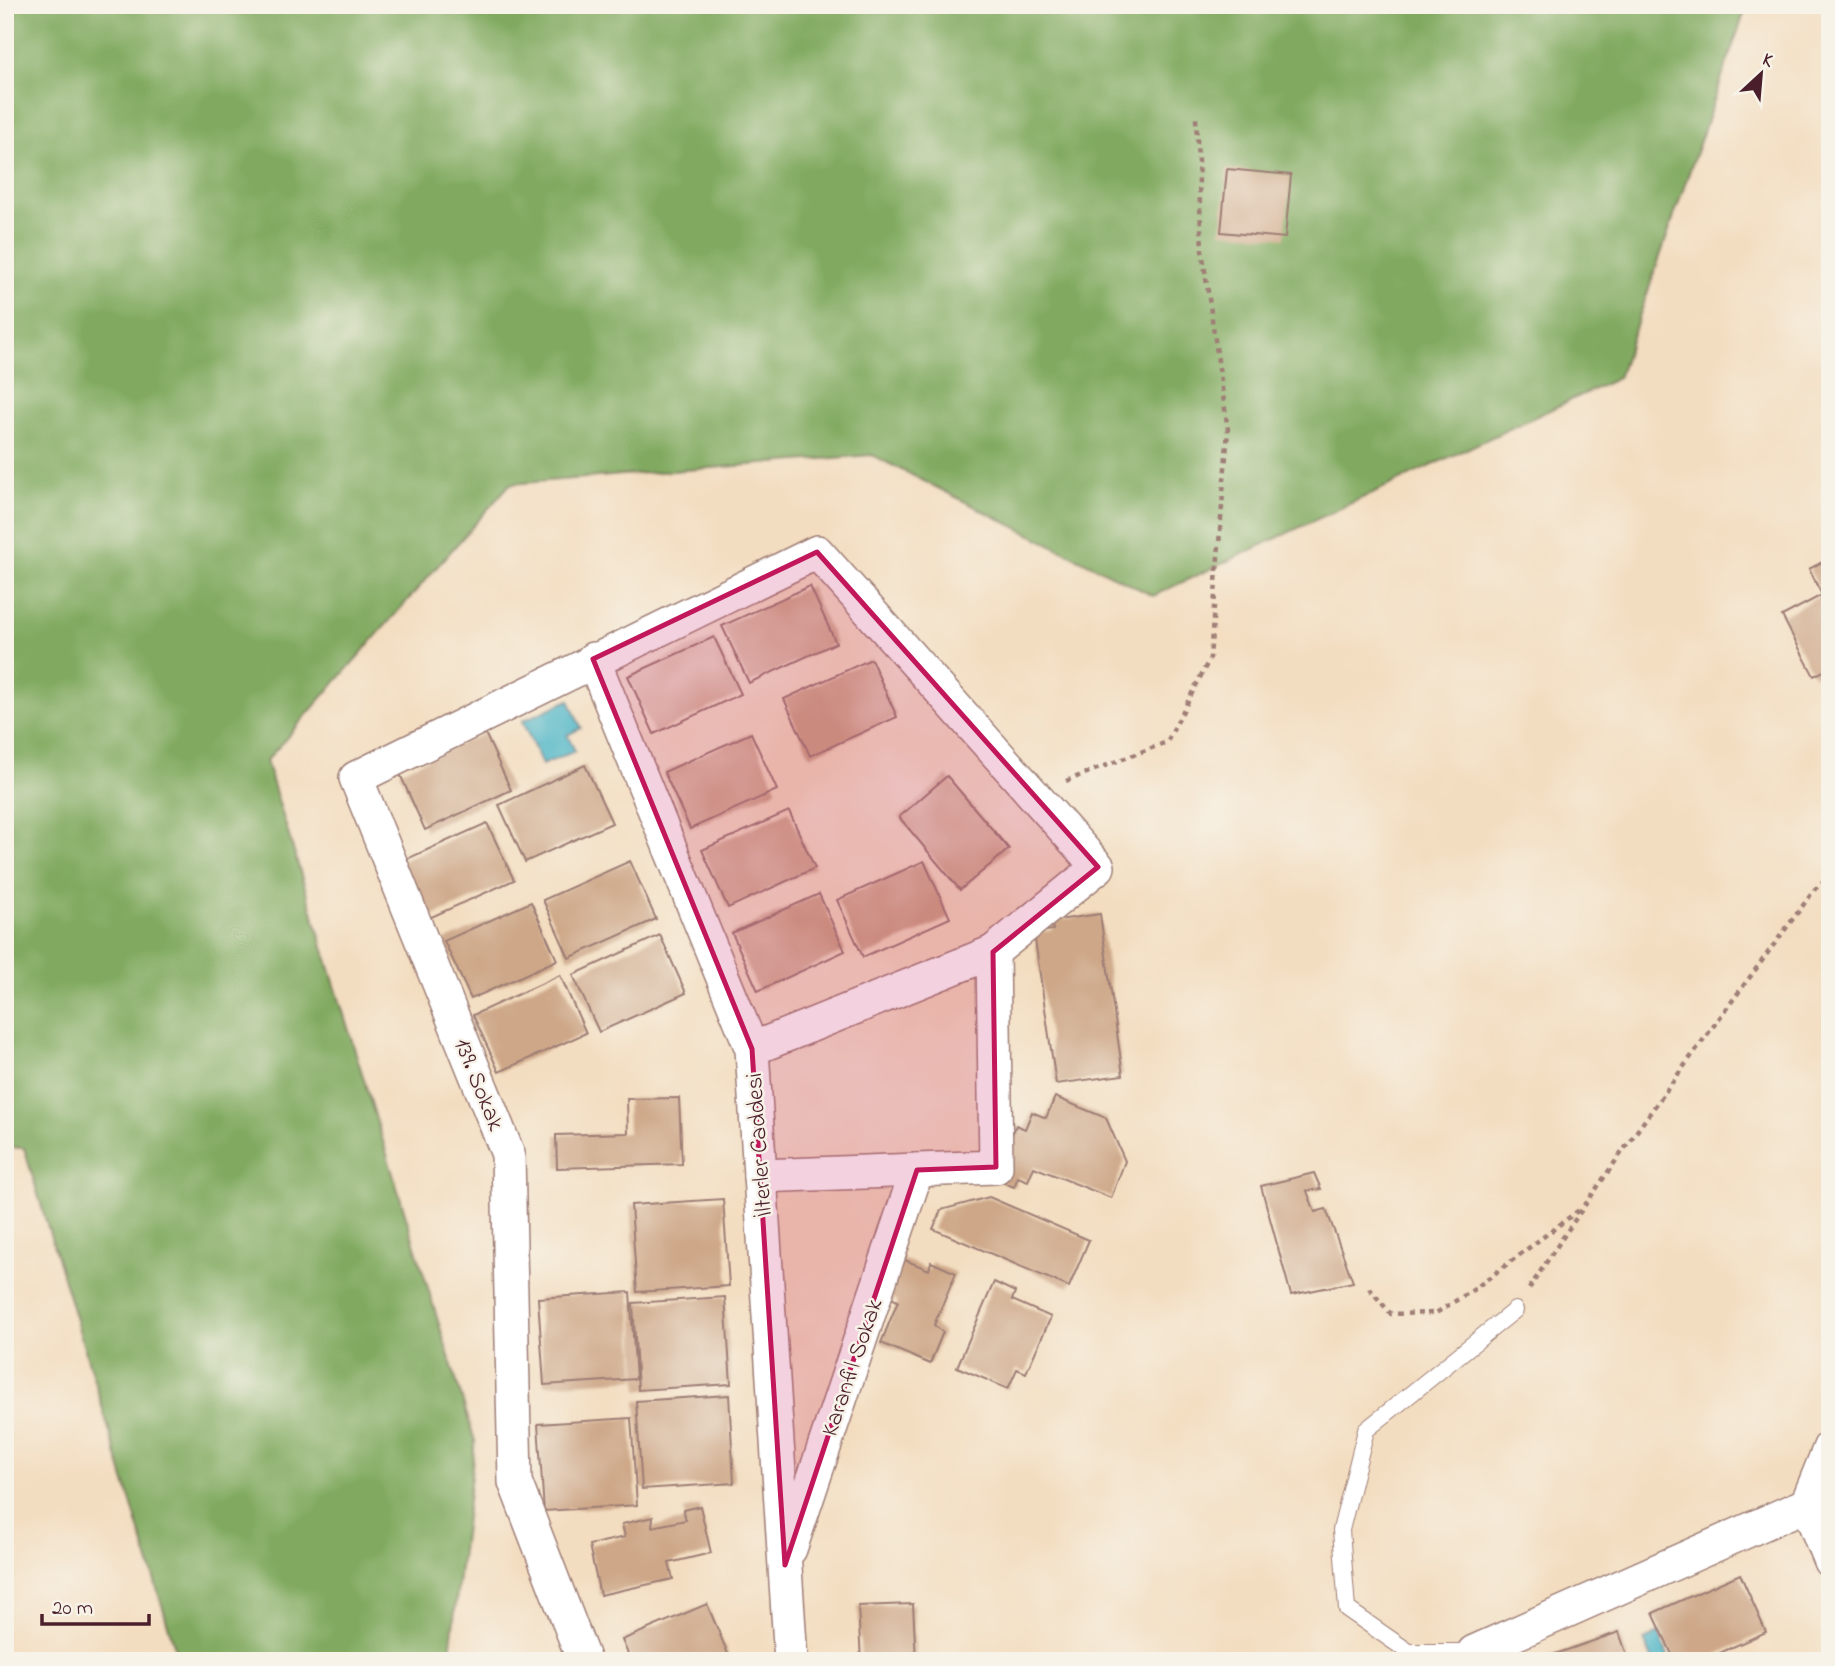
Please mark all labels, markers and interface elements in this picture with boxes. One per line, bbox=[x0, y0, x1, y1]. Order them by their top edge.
north arrow bbox=[1727, 38, 1797, 108]
text: K bbox=[1757, 47, 1778, 75]
street label: 139. Sokak bbox=[443, 1033, 512, 1137]
street label: İlterler Caddesi bbox=[738, 1071, 783, 1218]
street label: Karanfil Sokak bbox=[813, 1294, 893, 1441]
scale bar bbox=[42, 1582, 149, 1626]
text: 20 m bbox=[52, 1594, 93, 1624]

